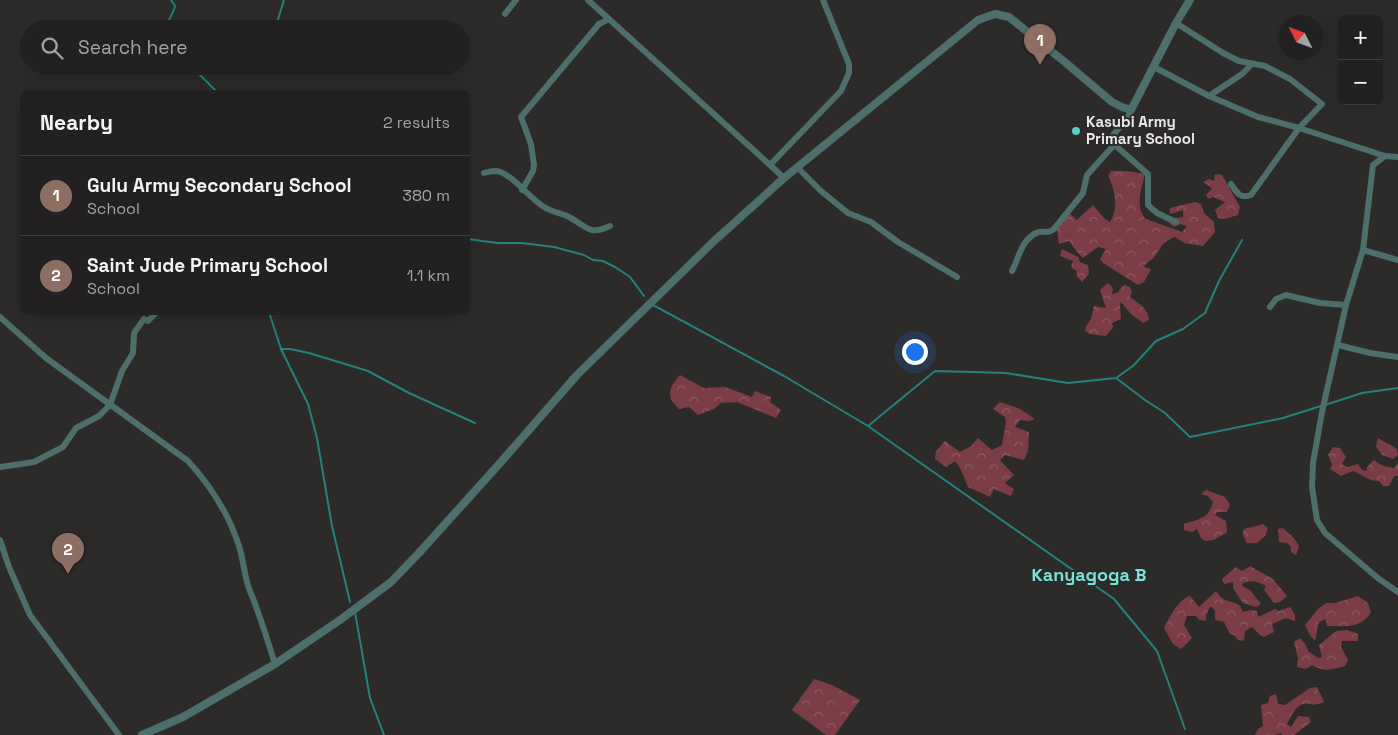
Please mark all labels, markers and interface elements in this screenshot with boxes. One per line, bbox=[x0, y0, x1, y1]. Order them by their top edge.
north arrow bbox=[1278, 15, 1323, 60]
map controls bbox=[1338, 15, 1383, 105]
button: + bbox=[1338, 15, 1383, 60]
search box bbox=[20, 20, 470, 75]
pin: 1 bbox=[1024, 24, 1056, 65]
icon: search bbox=[38, 34, 66, 62]
text: Search here bbox=[78, 35, 188, 60]
button: − bbox=[1338, 60, 1383, 105]
text: Nearby bbox=[40, 109, 113, 136]
text: 2 results bbox=[383, 112, 450, 133]
place label: Kasubi Army Primary School bbox=[1086, 112, 1195, 148]
marker: Kasubi Army Primary School bbox=[1070, 125, 1082, 137]
text: Gulu Army Secondary School bbox=[87, 173, 352, 198]
text: 1 bbox=[52, 185, 60, 206]
text: 380 m bbox=[402, 185, 450, 206]
text: School bbox=[87, 198, 140, 219]
text: Saint Jude Primary School bbox=[87, 253, 328, 278]
text: 2 bbox=[51, 265, 61, 286]
text: 1.1 km bbox=[407, 265, 450, 286]
text: School bbox=[87, 278, 140, 299]
your location bbox=[902, 339, 928, 365]
pin: 2 bbox=[52, 533, 84, 574]
district label: Kanyagoga B bbox=[1032, 563, 1146, 586]

